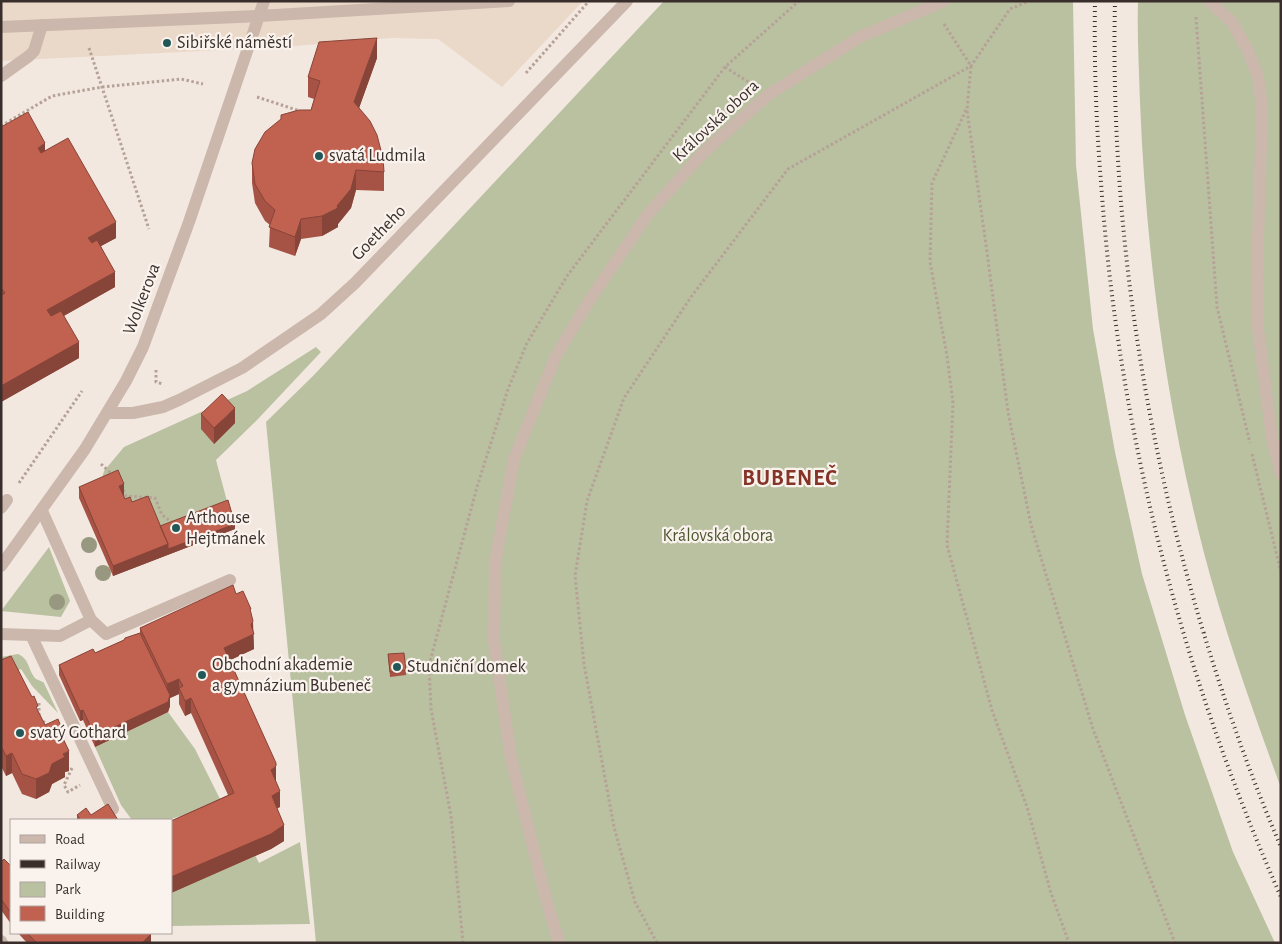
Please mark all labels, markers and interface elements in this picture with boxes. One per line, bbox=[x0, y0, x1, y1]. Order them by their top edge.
place label: Sibiřské náměstí bbox=[177, 34, 293, 52]
marker: Sibiřské náměstí bbox=[161, 37, 173, 49]
street label: Královská obora bbox=[669, 77, 763, 165]
place label: svatá Ludmila bbox=[329, 147, 426, 165]
marker: svatá Ludmila bbox=[313, 150, 325, 162]
street label: Goetheho bbox=[348, 202, 410, 264]
street label: Wolkerova bbox=[120, 261, 164, 337]
district label: BUBENEČ bbox=[742, 464, 838, 489]
place label: Arthouse Hejtmánek bbox=[186, 509, 266, 548]
marker: Arthouse Hejtmánek bbox=[170, 522, 182, 534]
park label: Královská obora bbox=[663, 527, 773, 545]
place label: Obchodní akademie a gymnázium Bubeneč bbox=[212, 656, 371, 695]
place label: Studniční domek bbox=[407, 658, 526, 676]
marker: Studniční domek bbox=[391, 661, 403, 673]
marker: Obchodní akademie a gymnázium Bubeneč bbox=[196, 669, 208, 681]
place label: svatý Gothard bbox=[30, 724, 126, 742]
marker: svatý Gothard bbox=[14, 727, 26, 739]
legend bbox=[10, 819, 172, 934]
text: Road bbox=[55, 832, 85, 847]
text: Railway bbox=[55, 857, 101, 872]
text: Park bbox=[55, 882, 81, 897]
text: Building bbox=[55, 907, 105, 922]

